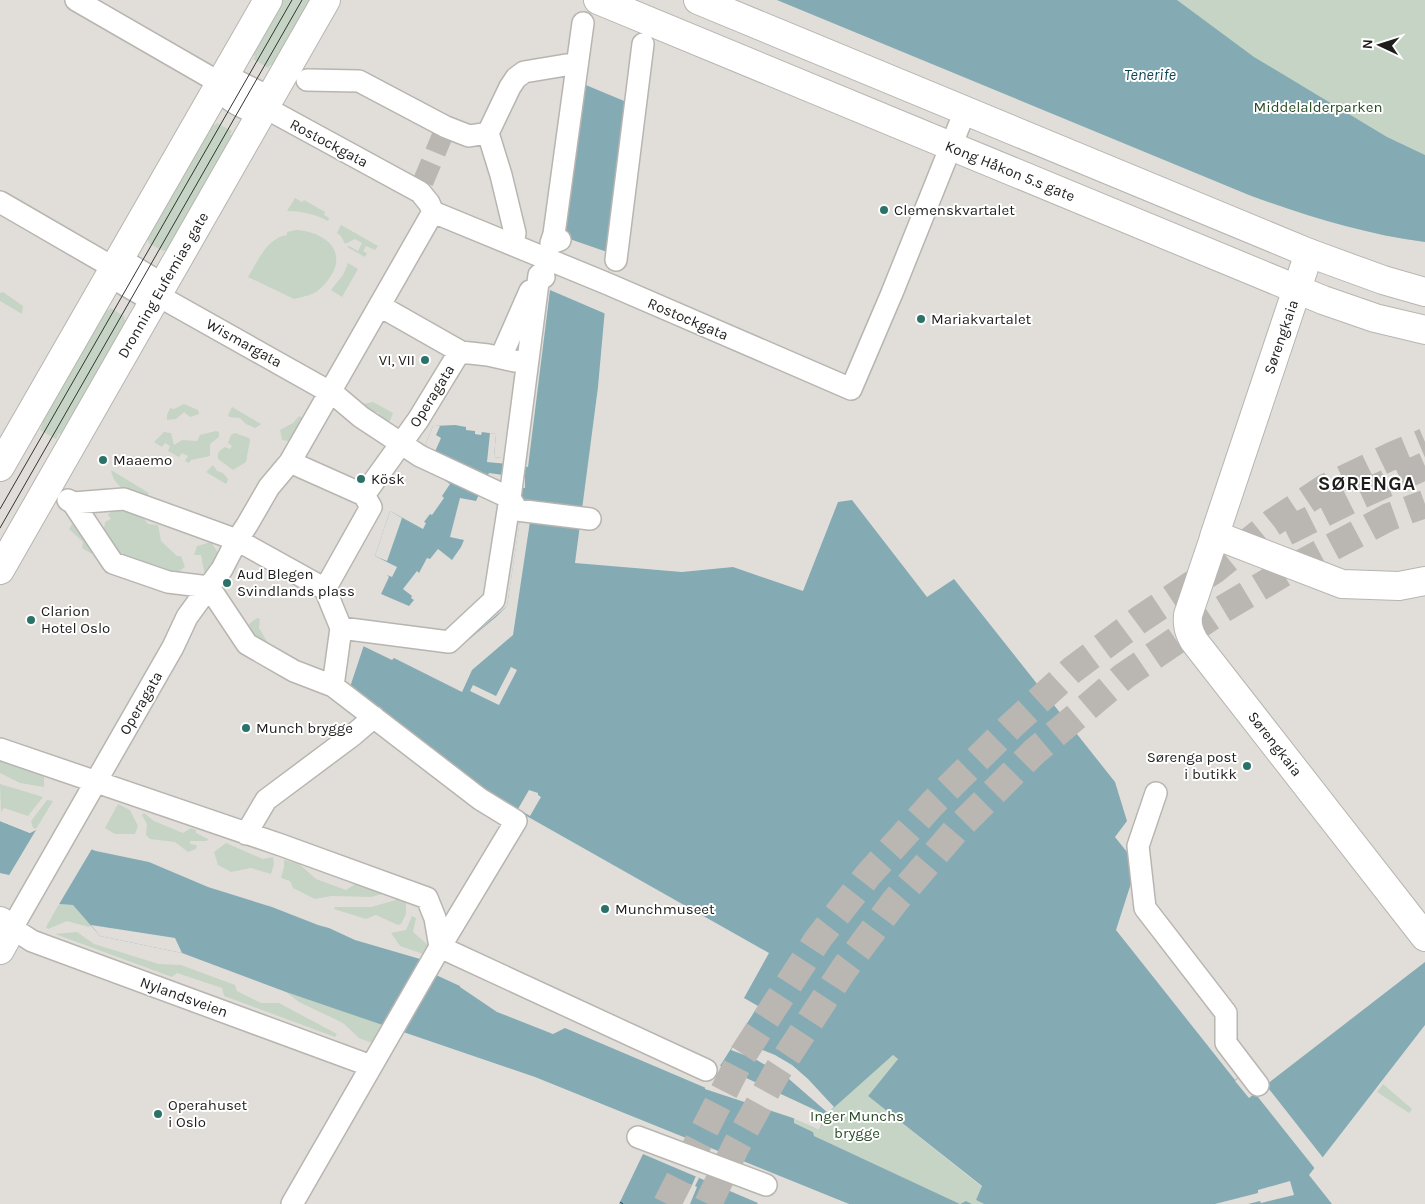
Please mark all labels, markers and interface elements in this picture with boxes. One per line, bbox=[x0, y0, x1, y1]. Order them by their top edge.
north arrow bbox=[1355, 20, 1405, 70]
text: N bbox=[1359, 39, 1376, 50]
water label: Tenerife bbox=[1124, 65, 1176, 84]
park label: Middelalderparken bbox=[1254, 98, 1382, 116]
street label: Rostockgata bbox=[287, 115, 371, 171]
street label: Kong Håkon 5.s gate bbox=[942, 137, 1078, 205]
place label: Clemenskvartalet bbox=[894, 201, 1015, 219]
marker: Clemenskvartalet bbox=[878, 204, 890, 216]
street label: Dronning Eufemias gate bbox=[114, 209, 212, 361]
street label: Rostockgata bbox=[645, 294, 731, 344]
street label: Sørengkaia bbox=[1260, 297, 1302, 377]
place label: Mariakvartalet bbox=[931, 310, 1032, 328]
marker: Mariakvartalet bbox=[915, 313, 927, 325]
street label: Wismargata bbox=[203, 315, 285, 371]
place label: VI, VII bbox=[379, 351, 415, 369]
marker: VI, VII bbox=[419, 354, 431, 366]
street label: Operagata bbox=[406, 361, 458, 431]
place label: Maaemo bbox=[113, 451, 172, 469]
marker: Maaemo bbox=[97, 454, 109, 466]
place label: Kösk bbox=[371, 470, 405, 488]
district label: SØRENGA bbox=[1318, 472, 1416, 495]
marker: Kösk bbox=[355, 473, 367, 485]
place label: Aud Blegen Svindlands plass bbox=[237, 565, 355, 600]
marker: Aud Blegen Svindlands plass bbox=[221, 577, 233, 589]
place label: Clarion Hotel Oslo bbox=[41, 602, 110, 637]
marker: Clarion Hotel Oslo bbox=[25, 614, 37, 626]
street label: Operagata bbox=[116, 668, 166, 738]
street label: Sørengkaia bbox=[1244, 708, 1306, 780]
place label: Munch brygge bbox=[256, 719, 353, 737]
marker: Munch brygge bbox=[240, 722, 252, 734]
place label: Sørenga post i butikk bbox=[1147, 748, 1237, 783]
marker: Sørenga post i butikk bbox=[1241, 760, 1253, 772]
place label: Munchmuseet bbox=[615, 900, 715, 918]
marker: Munchmuseet bbox=[599, 903, 611, 915]
street label: Nylandsveien bbox=[138, 973, 230, 1021]
place label: Operahuset i Oslo bbox=[168, 1096, 248, 1131]
park label: Inger Munchs brygge bbox=[810, 1107, 904, 1142]
marker: Operahuset i Oslo bbox=[152, 1108, 164, 1120]

